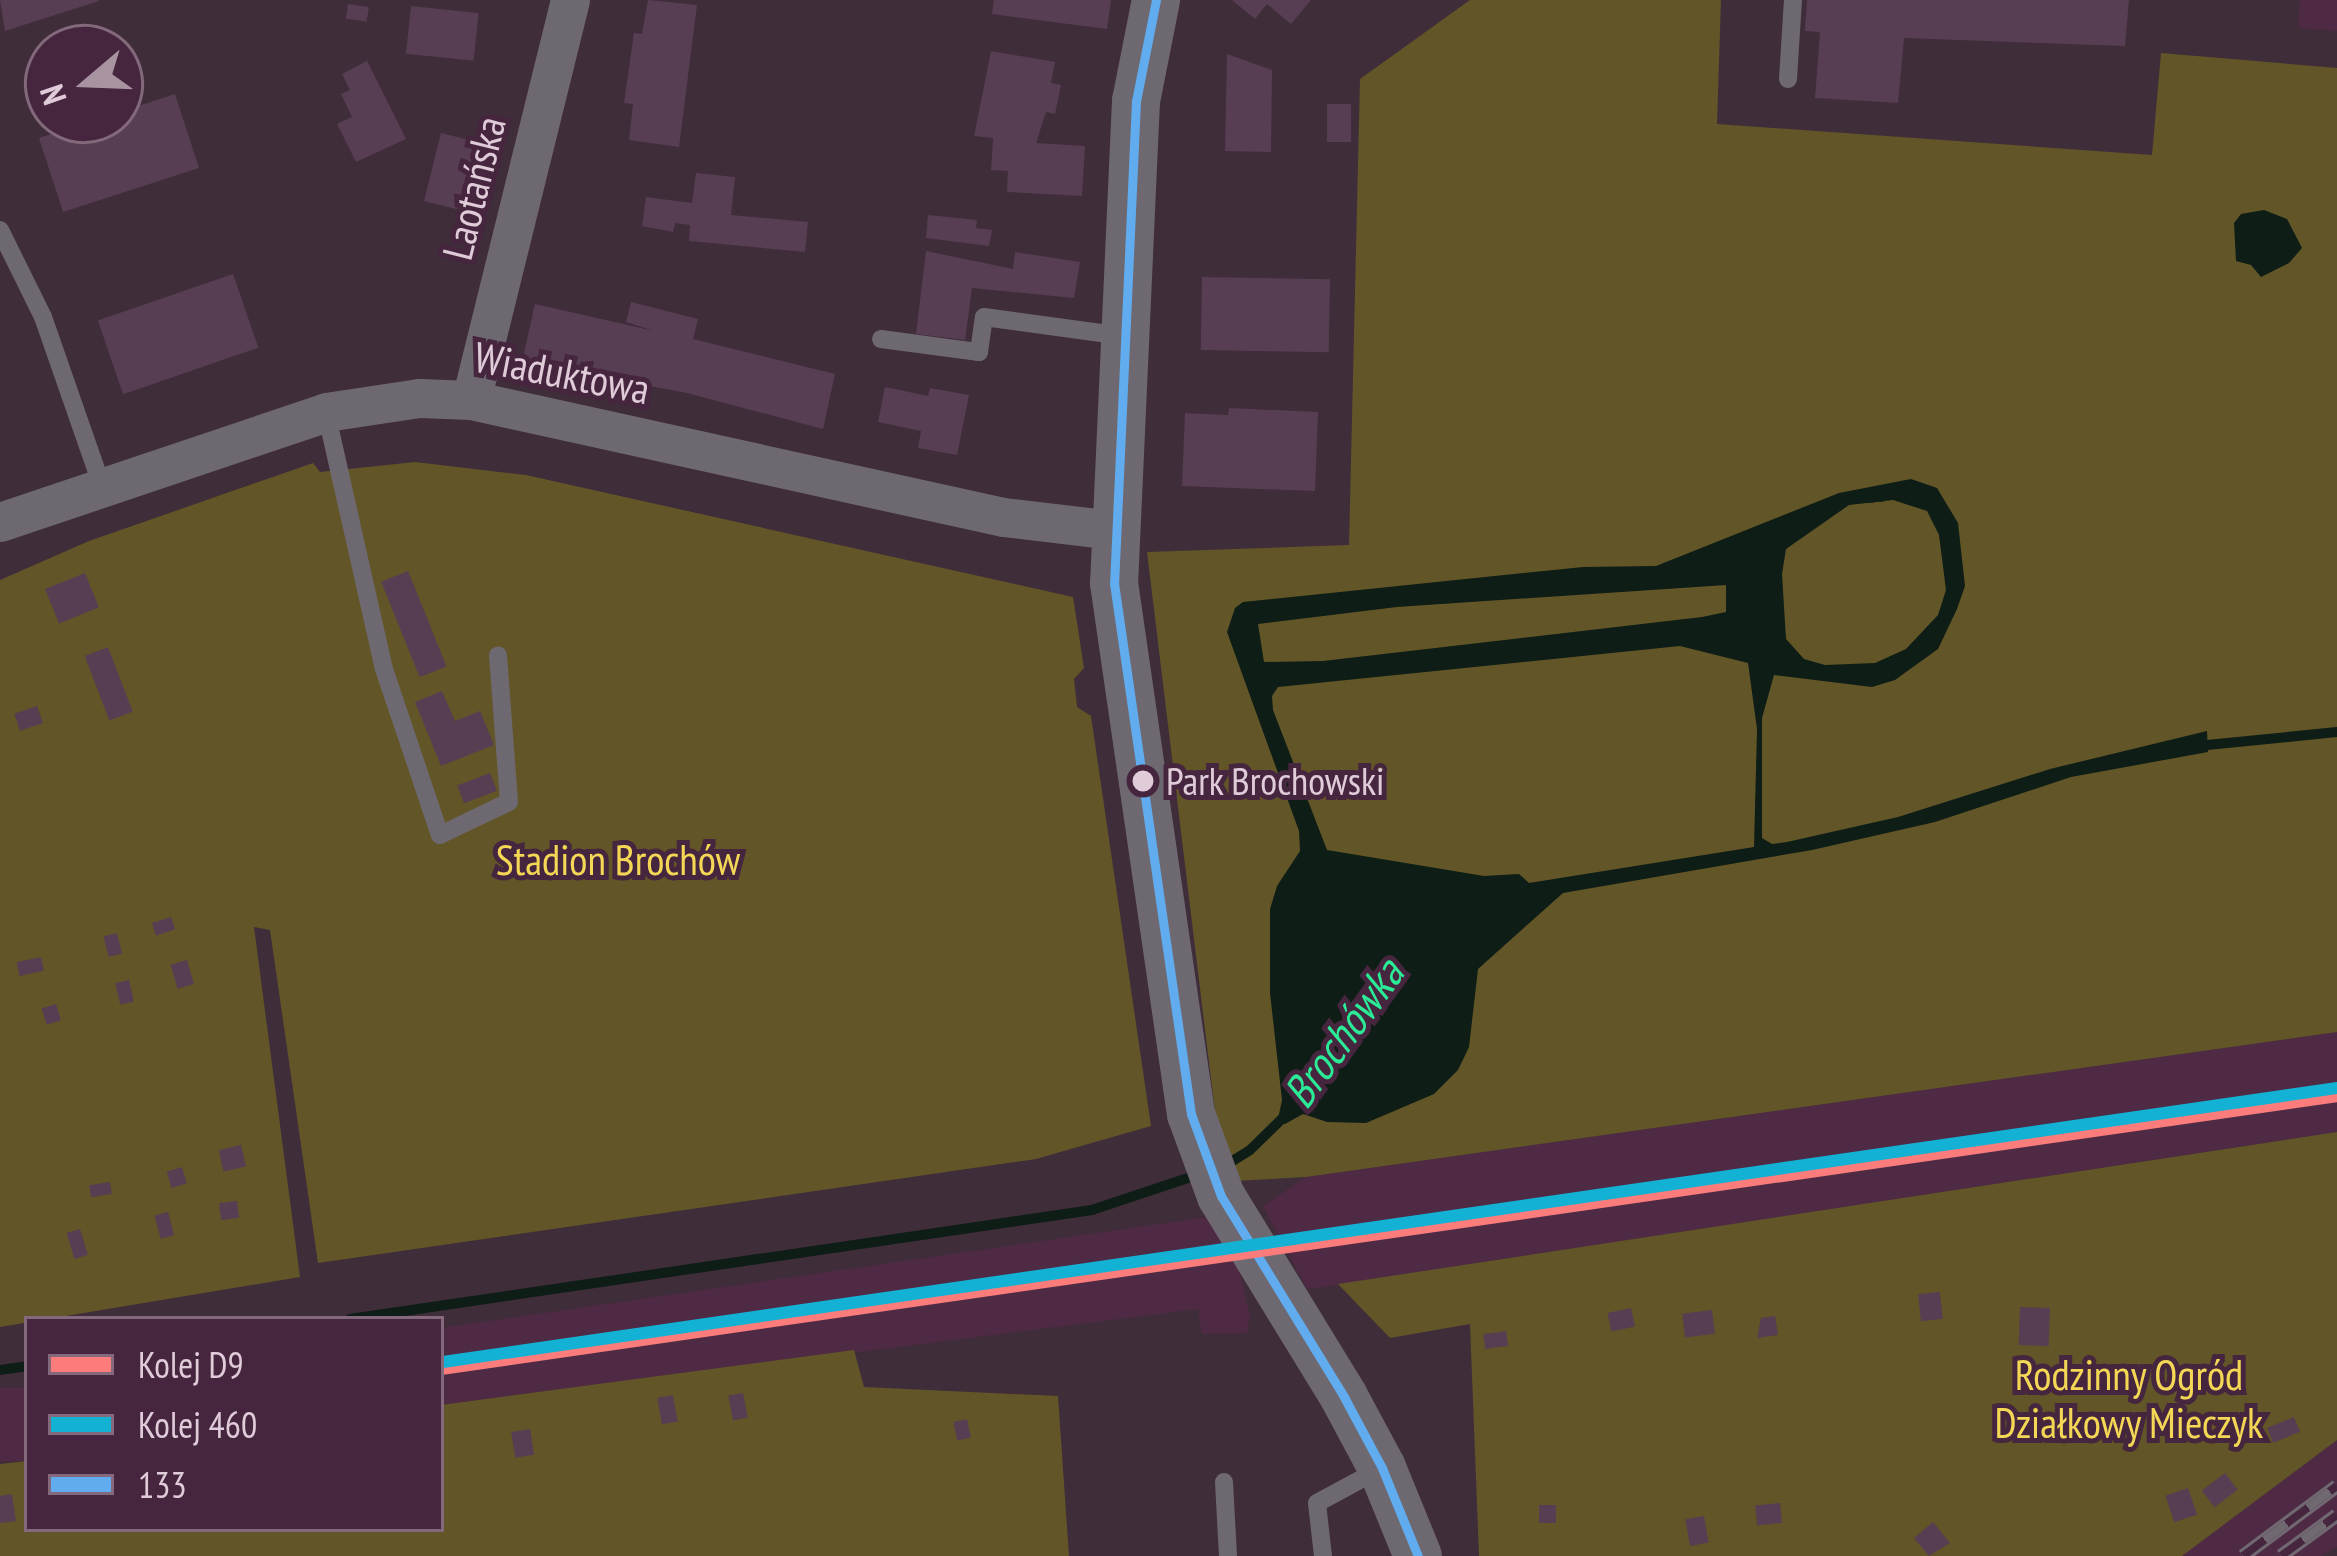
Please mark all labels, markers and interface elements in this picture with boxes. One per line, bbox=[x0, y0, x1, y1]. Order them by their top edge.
north arrow bbox=[24, 24, 144, 144]
text: N bbox=[29, 79, 76, 110]
street label: Laotańska bbox=[432, 111, 516, 265]
street label: Wiaduktowa bbox=[470, 331, 654, 415]
place label: Park Brochowski bbox=[1166, 758, 1385, 804]
marker: Park Brochowski bbox=[1132, 770, 1154, 792]
park label: Stadion Brochów bbox=[496, 835, 740, 885]
water label: Brochówka bbox=[1271, 948, 1415, 1118]
legend bbox=[24, 1316, 444, 1532]
text: Kolej D9 bbox=[138, 1341, 244, 1388]
park label: Rodzinny Ogród Działkowy Mieczyk bbox=[1994, 1350, 2264, 1448]
text: Kolej 460 bbox=[138, 1401, 257, 1448]
text: 133 bbox=[138, 1461, 187, 1508]

